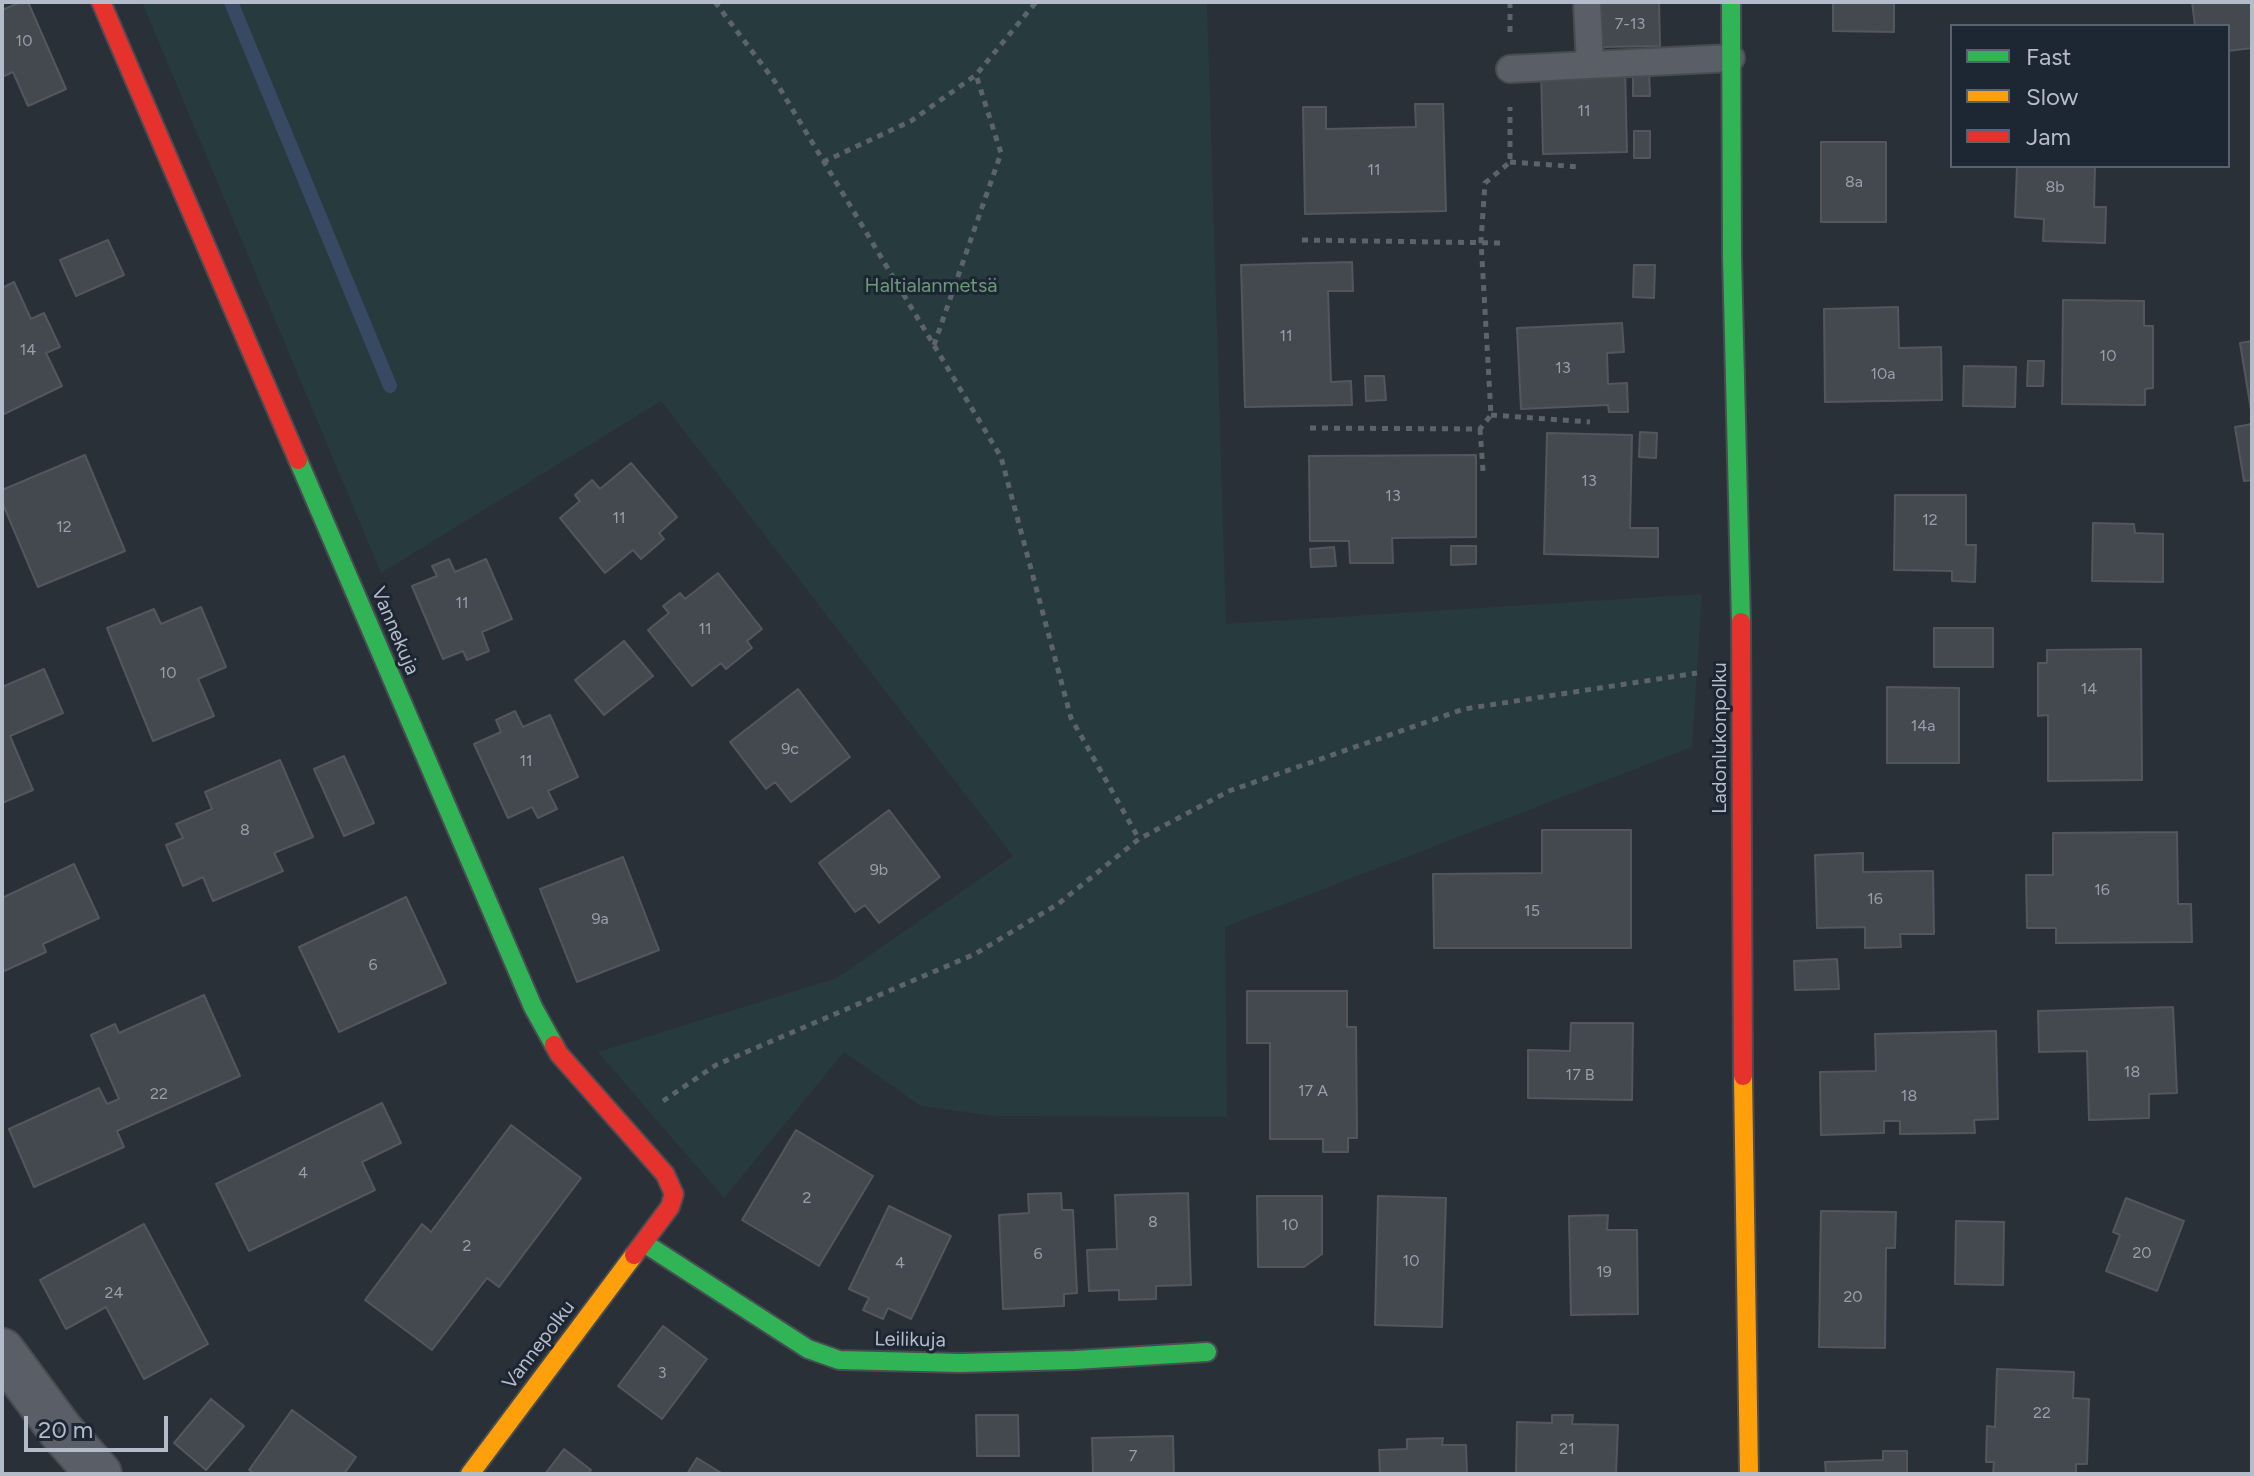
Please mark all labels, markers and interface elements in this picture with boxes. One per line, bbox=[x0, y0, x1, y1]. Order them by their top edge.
house number: 7-13 bbox=[1615, 14, 1645, 34]
legend bbox=[1950, 24, 2230, 168]
house number: 10 bbox=[16, 31, 32, 51]
text: Fast bbox=[2026, 42, 2071, 71]
text: Slow bbox=[2026, 82, 2078, 111]
house number: 11 bbox=[1577, 101, 1591, 121]
text: Jam bbox=[2026, 122, 2071, 151]
house number: 11 bbox=[1367, 160, 1381, 180]
house number: 8a bbox=[1845, 172, 1863, 192]
house number: 8b bbox=[2045, 177, 2065, 197]
park label: Haltialanmetsä bbox=[865, 274, 997, 298]
house number: 11 bbox=[1279, 326, 1293, 346]
house number: 14 bbox=[20, 340, 36, 360]
house number: 10 bbox=[2100, 346, 2116, 366]
house number: 13 bbox=[1555, 358, 1571, 378]
house number: 10a bbox=[1870, 364, 1896, 384]
house number: 13 bbox=[1581, 471, 1597, 491]
house number: 13 bbox=[1385, 486, 1401, 506]
house number: 11 bbox=[612, 508, 626, 528]
house number: 12 bbox=[1922, 510, 1938, 530]
house number: 12 bbox=[56, 517, 72, 537]
street label: Vannekuja bbox=[366, 584, 424, 678]
house number: 11 bbox=[455, 593, 469, 613]
house number: 11 bbox=[698, 619, 712, 639]
street label: Ladonlukonpolku bbox=[1708, 662, 1732, 814]
house number: 10 bbox=[160, 663, 176, 683]
house number: 14 bbox=[2081, 679, 2097, 699]
house number: 14a bbox=[1911, 716, 1935, 736]
house number: 9c bbox=[781, 739, 799, 759]
house number: 11 bbox=[519, 751, 533, 771]
house number: 8 bbox=[240, 820, 250, 840]
house number: 9b bbox=[870, 860, 888, 880]
house number: 16 bbox=[2094, 880, 2110, 900]
house number: 16 bbox=[1867, 889, 1883, 909]
house number: 15 bbox=[1524, 901, 1540, 921]
house number: 9a bbox=[591, 909, 609, 929]
house number: 6 bbox=[368, 955, 378, 975]
house number: 18 bbox=[2124, 1062, 2140, 1082]
house number: 17 B bbox=[1566, 1065, 1594, 1085]
house number: 17 A bbox=[1298, 1081, 1328, 1101]
house number: 22 bbox=[150, 1084, 168, 1104]
house number: 18 bbox=[1901, 1086, 1917, 1106]
house number: 4 bbox=[298, 1163, 308, 1183]
house number: 2 bbox=[803, 1188, 811, 1208]
house number: 8 bbox=[1148, 1212, 1158, 1232]
house number: 10 bbox=[1282, 1215, 1298, 1235]
house number: 2 bbox=[463, 1236, 471, 1256]
house number: 20 bbox=[2132, 1243, 2152, 1263]
house number: 6 bbox=[1033, 1244, 1043, 1264]
house number: 10 bbox=[1403, 1251, 1419, 1271]
house number: 4 bbox=[895, 1253, 905, 1273]
house number: 19 bbox=[1596, 1262, 1612, 1282]
house number: 24 bbox=[105, 1283, 123, 1303]
house number: 20 bbox=[1843, 1287, 1863, 1307]
street label: Vannepolku bbox=[498, 1296, 580, 1394]
street label: Leilikuja bbox=[874, 1327, 946, 1353]
house number: 3 bbox=[658, 1363, 666, 1383]
scale bar bbox=[28, 1400, 172, 1450]
house number: 22 bbox=[2033, 1403, 2051, 1423]
text: 20 m bbox=[38, 1415, 93, 1444]
house number: 21 bbox=[1559, 1439, 1575, 1459]
house number: 7 bbox=[1129, 1446, 1137, 1466]

